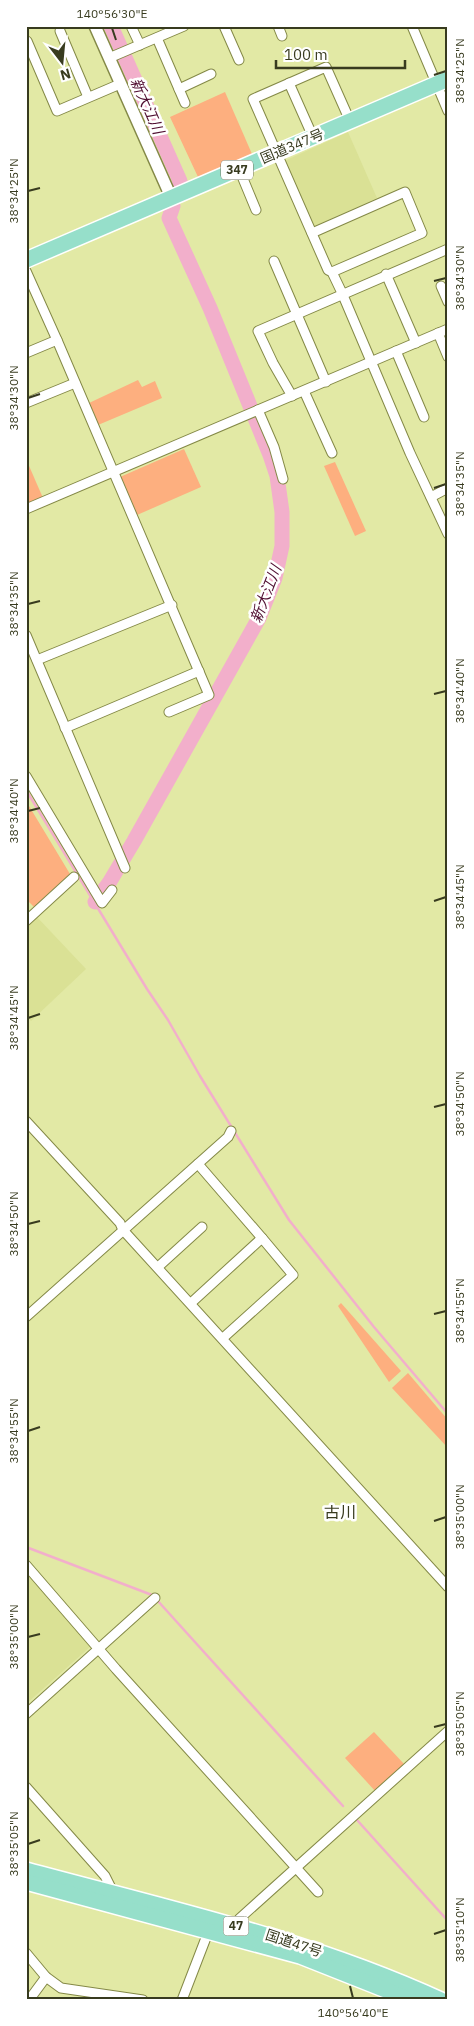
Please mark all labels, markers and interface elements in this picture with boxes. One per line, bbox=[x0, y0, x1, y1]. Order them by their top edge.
text: 140°56'30"E bbox=[77, 6, 147, 21]
north arrow bbox=[38, 38, 88, 88]
scale bar bbox=[276, 38, 405, 70]
text: 38°34'25"N bbox=[452, 38, 467, 104]
text: 100 m bbox=[284, 45, 328, 64]
text: N bbox=[58, 64, 73, 85]
water label: 新大江川 bbox=[127, 75, 169, 139]
street label: 国道347号 bbox=[258, 125, 326, 167]
text: 38°34'25"N bbox=[6, 158, 21, 224]
road number: 347 bbox=[221, 160, 253, 180]
text: 38°34'30"N bbox=[452, 245, 467, 311]
text: 38°34'30"N bbox=[6, 365, 21, 431]
text: 38°34'35"N bbox=[452, 451, 467, 517]
water label: 新大江川 bbox=[246, 561, 286, 625]
text: 38°34'35"N bbox=[6, 571, 21, 637]
text: 38°34'40"N bbox=[452, 658, 467, 724]
text: 38°34'40"N bbox=[6, 778, 21, 844]
text: 38°34'45"N bbox=[452, 864, 467, 930]
text: 38°34'45"N bbox=[6, 985, 21, 1051]
text: 38°34'50"N bbox=[452, 1071, 467, 1137]
text: 38°34'50"N bbox=[6, 1191, 21, 1257]
text: 38°34'55"N bbox=[452, 1278, 467, 1344]
text: 38°34'55"N bbox=[6, 1398, 21, 1464]
text: 38°35'00"N bbox=[452, 1484, 467, 1550]
district label: 古川 bbox=[324, 1502, 356, 1522]
text: 38°35'00"N bbox=[6, 1604, 21, 1670]
text: 38°35'05"N bbox=[452, 1691, 467, 1757]
text: 38°35'05"N bbox=[6, 1811, 21, 1877]
text: 38°35'10"N bbox=[452, 1897, 467, 1963]
road number: 47 bbox=[224, 1916, 248, 1935]
street label: 国道47号 bbox=[263, 1925, 325, 1961]
text: 140°56'40"E bbox=[318, 2005, 388, 2020]

